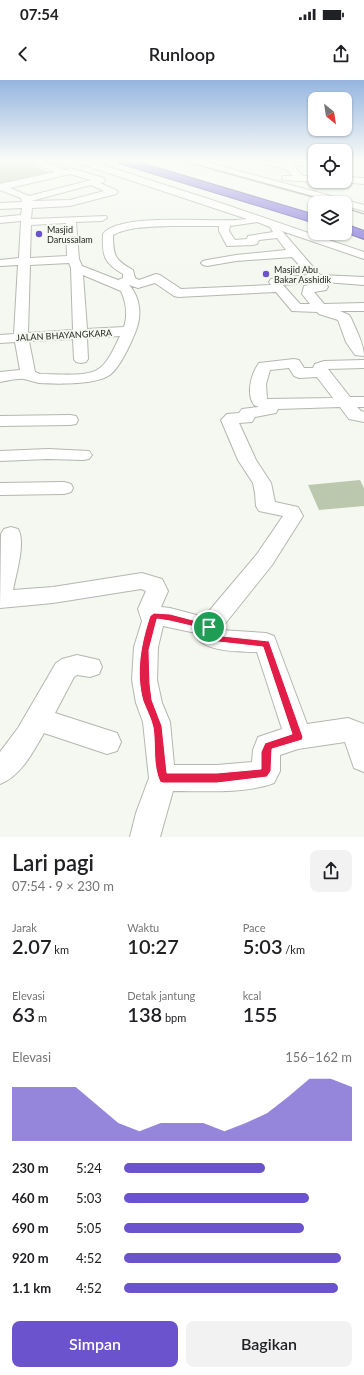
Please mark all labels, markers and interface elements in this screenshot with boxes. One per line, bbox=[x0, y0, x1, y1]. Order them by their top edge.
text: 07:54 bbox=[20, 5, 59, 23]
icon: back bbox=[12, 43, 34, 65]
text: Runloop bbox=[149, 43, 215, 65]
icon: share bbox=[330, 43, 352, 65]
north arrow bbox=[308, 92, 352, 136]
map controls bbox=[308, 92, 352, 240]
button: locate bbox=[308, 144, 352, 188]
button: layers bbox=[308, 196, 352, 240]
place label: Masjid Darussalam bbox=[47, 224, 93, 245]
marker: Masjid Darussalam bbox=[34, 229, 44, 239]
place label: Masjid Abu Bakar Asshidik bbox=[274, 264, 332, 285]
marker: Masjid Abu Bakar Asshidik bbox=[261, 269, 271, 279]
street label: JALAN BHAYANGKARA bbox=[16, 327, 113, 343]
pin bbox=[192, 610, 226, 644]
icon: arrive bbox=[198, 616, 220, 638]
text: Lari pagi bbox=[12, 849, 94, 876]
button: share bbox=[310, 850, 352, 892]
text: 07:54 · 9 × 230 m bbox=[12, 878, 114, 894]
text: Jarak bbox=[12, 921, 37, 934]
text: Waktu bbox=[127, 921, 159, 934]
text: Pace bbox=[243, 921, 266, 934]
text: 2.07 bbox=[12, 934, 52, 958]
text: 10:27 bbox=[127, 934, 179, 958]
text: 5:03 bbox=[243, 934, 283, 958]
text: km bbox=[52, 943, 69, 956]
text: /km bbox=[283, 943, 305, 956]
text: Elevasi bbox=[12, 989, 45, 1002]
text: Detak jantung bbox=[127, 989, 195, 1002]
text: kcal bbox=[243, 989, 261, 1002]
text: 63 bbox=[12, 1002, 35, 1026]
text: 138 bbox=[127, 1002, 162, 1026]
text: 155 bbox=[243, 1002, 277, 1026]
text: m bbox=[35, 1011, 47, 1024]
text: bpm bbox=[162, 1011, 186, 1024]
text: Elevasi bbox=[12, 1049, 51, 1065]
text: 156–162 m bbox=[285, 1049, 352, 1065]
text: 230 m bbox=[12, 1160, 49, 1176]
text: 5:24 bbox=[76, 1160, 102, 1176]
text: 460 m bbox=[12, 1190, 49, 1206]
text: 5:03 bbox=[76, 1190, 102, 1206]
text: 690 m bbox=[12, 1220, 49, 1236]
text: 5:05 bbox=[76, 1220, 102, 1236]
text: 920 m bbox=[12, 1250, 49, 1266]
text: 4:52 bbox=[76, 1250, 102, 1266]
text: 1.1 km bbox=[12, 1280, 51, 1296]
text: 4:52 bbox=[76, 1280, 102, 1296]
button: Simpan bbox=[12, 1321, 178, 1367]
button: Bagikan bbox=[186, 1321, 352, 1367]

